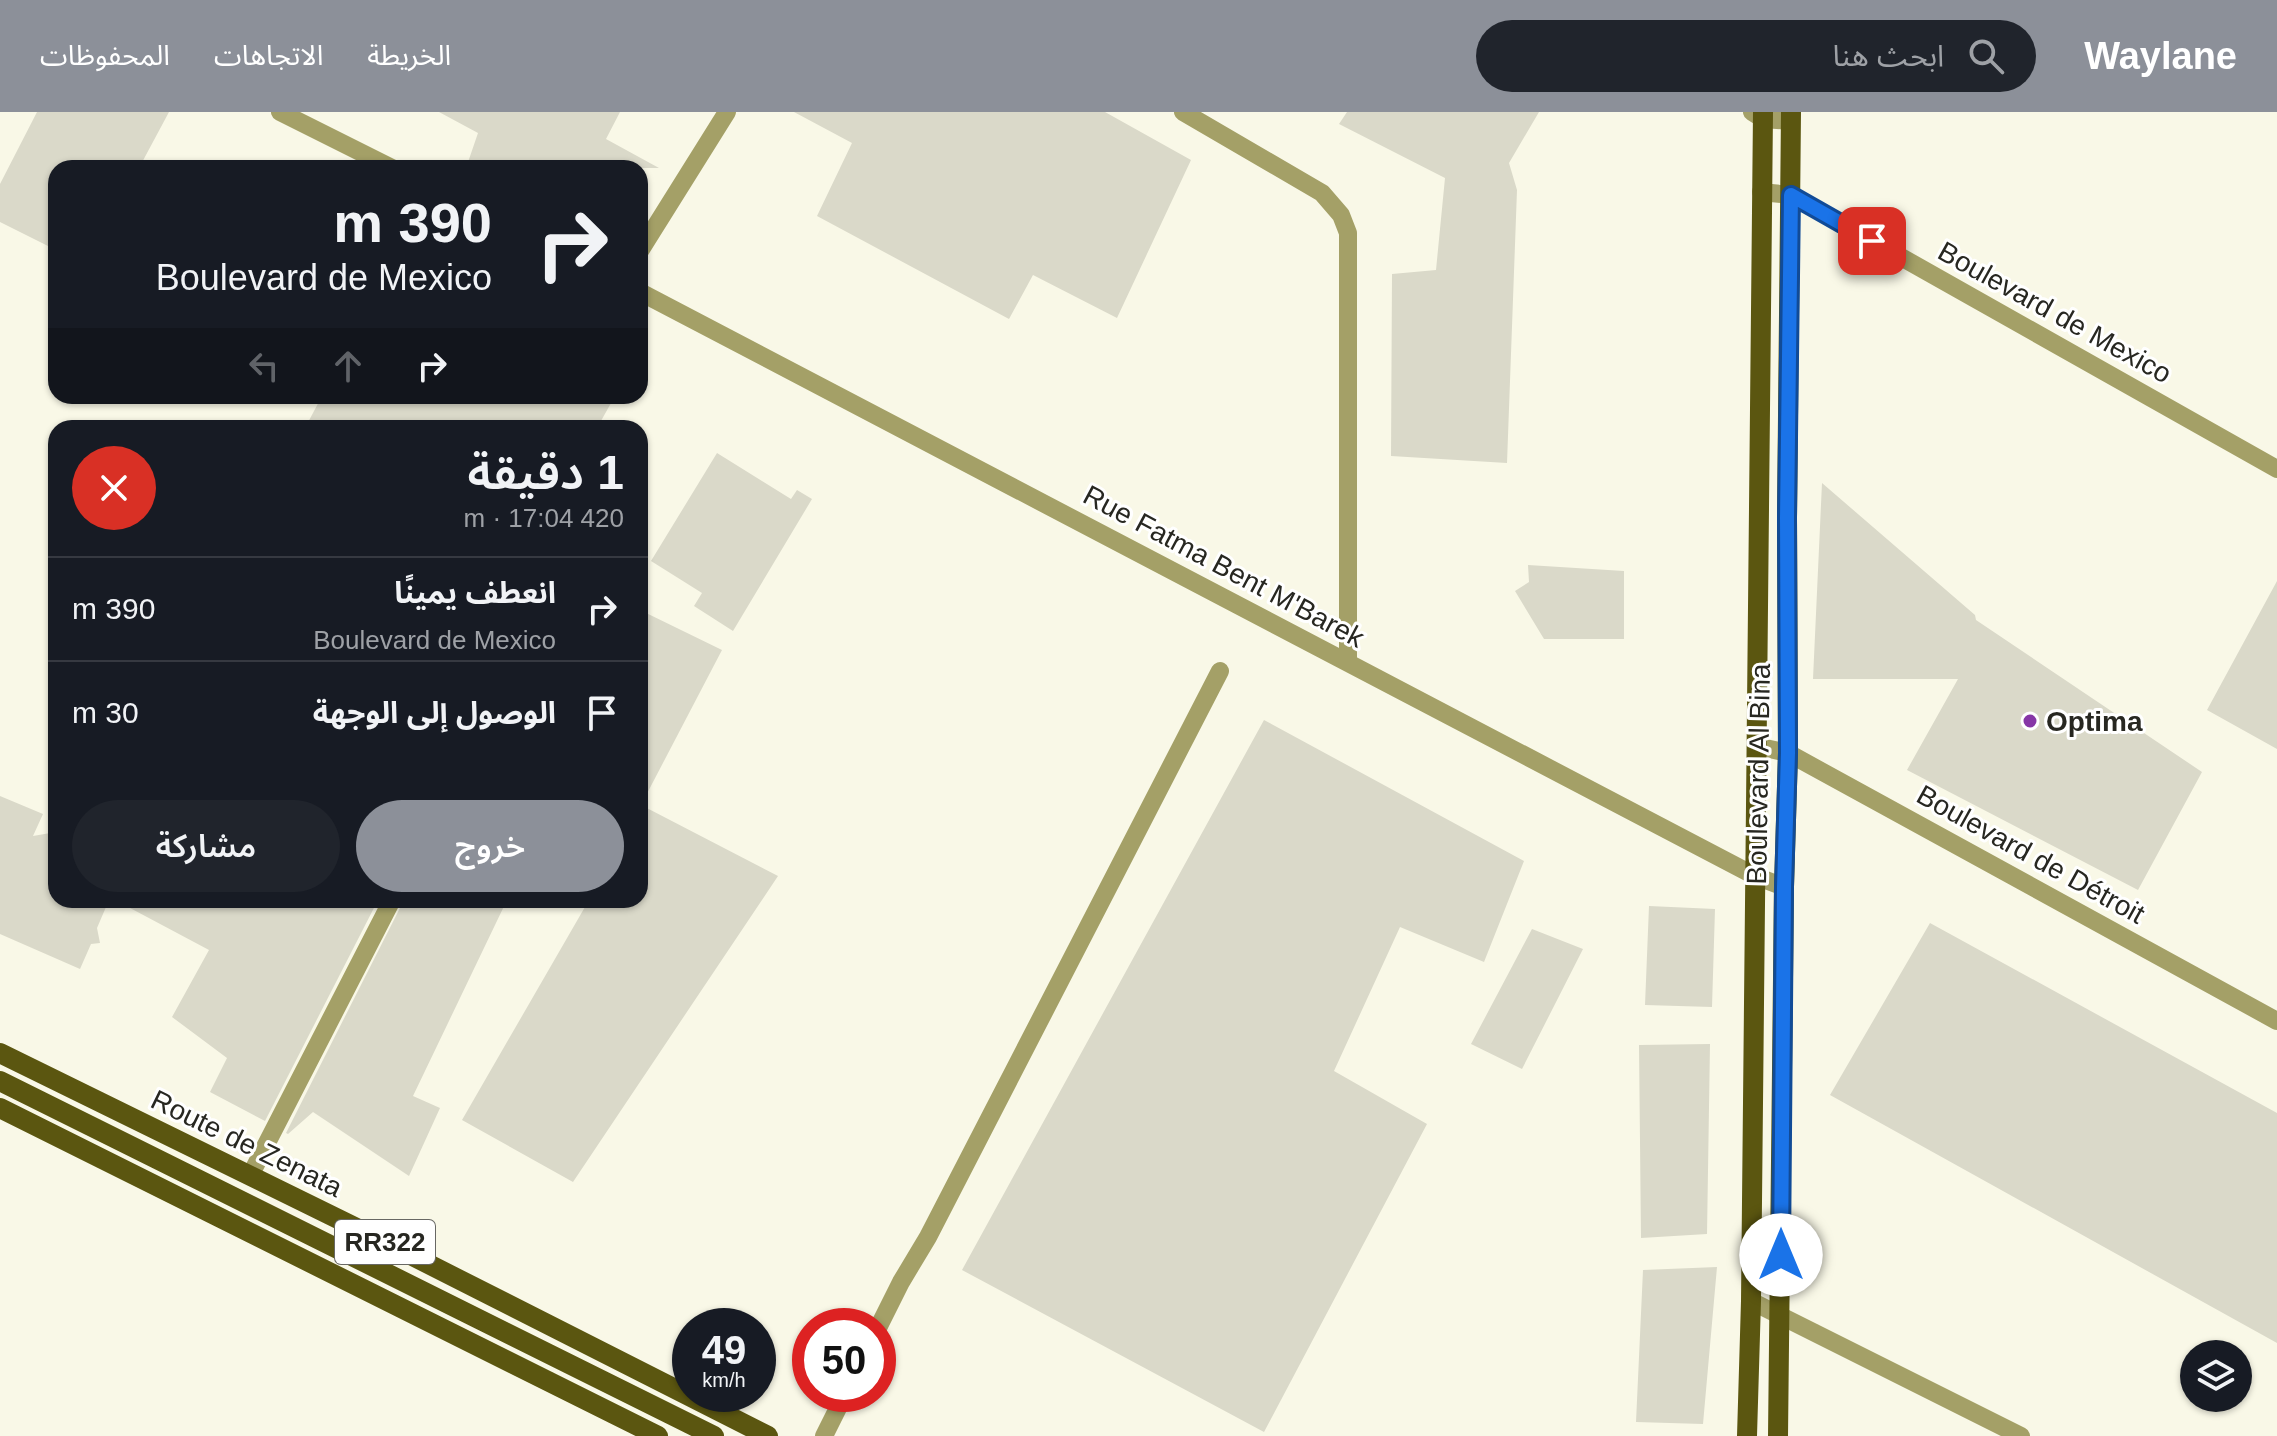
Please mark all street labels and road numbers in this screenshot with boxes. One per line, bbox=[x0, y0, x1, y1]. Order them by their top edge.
street label: Boulevard de Mexico bbox=[1933, 235, 2177, 389]
street label: Rue Fatma Bent M'Barek bbox=[1078, 479, 1370, 654]
street label: Boulevard Al Bina bbox=[1741, 663, 1776, 885]
street label: Boulevard de Détroit bbox=[1912, 779, 2150, 930]
street label: Route de Zenata bbox=[146, 1084, 348, 1203]
road number: RR322 bbox=[335, 1220, 435, 1264]

